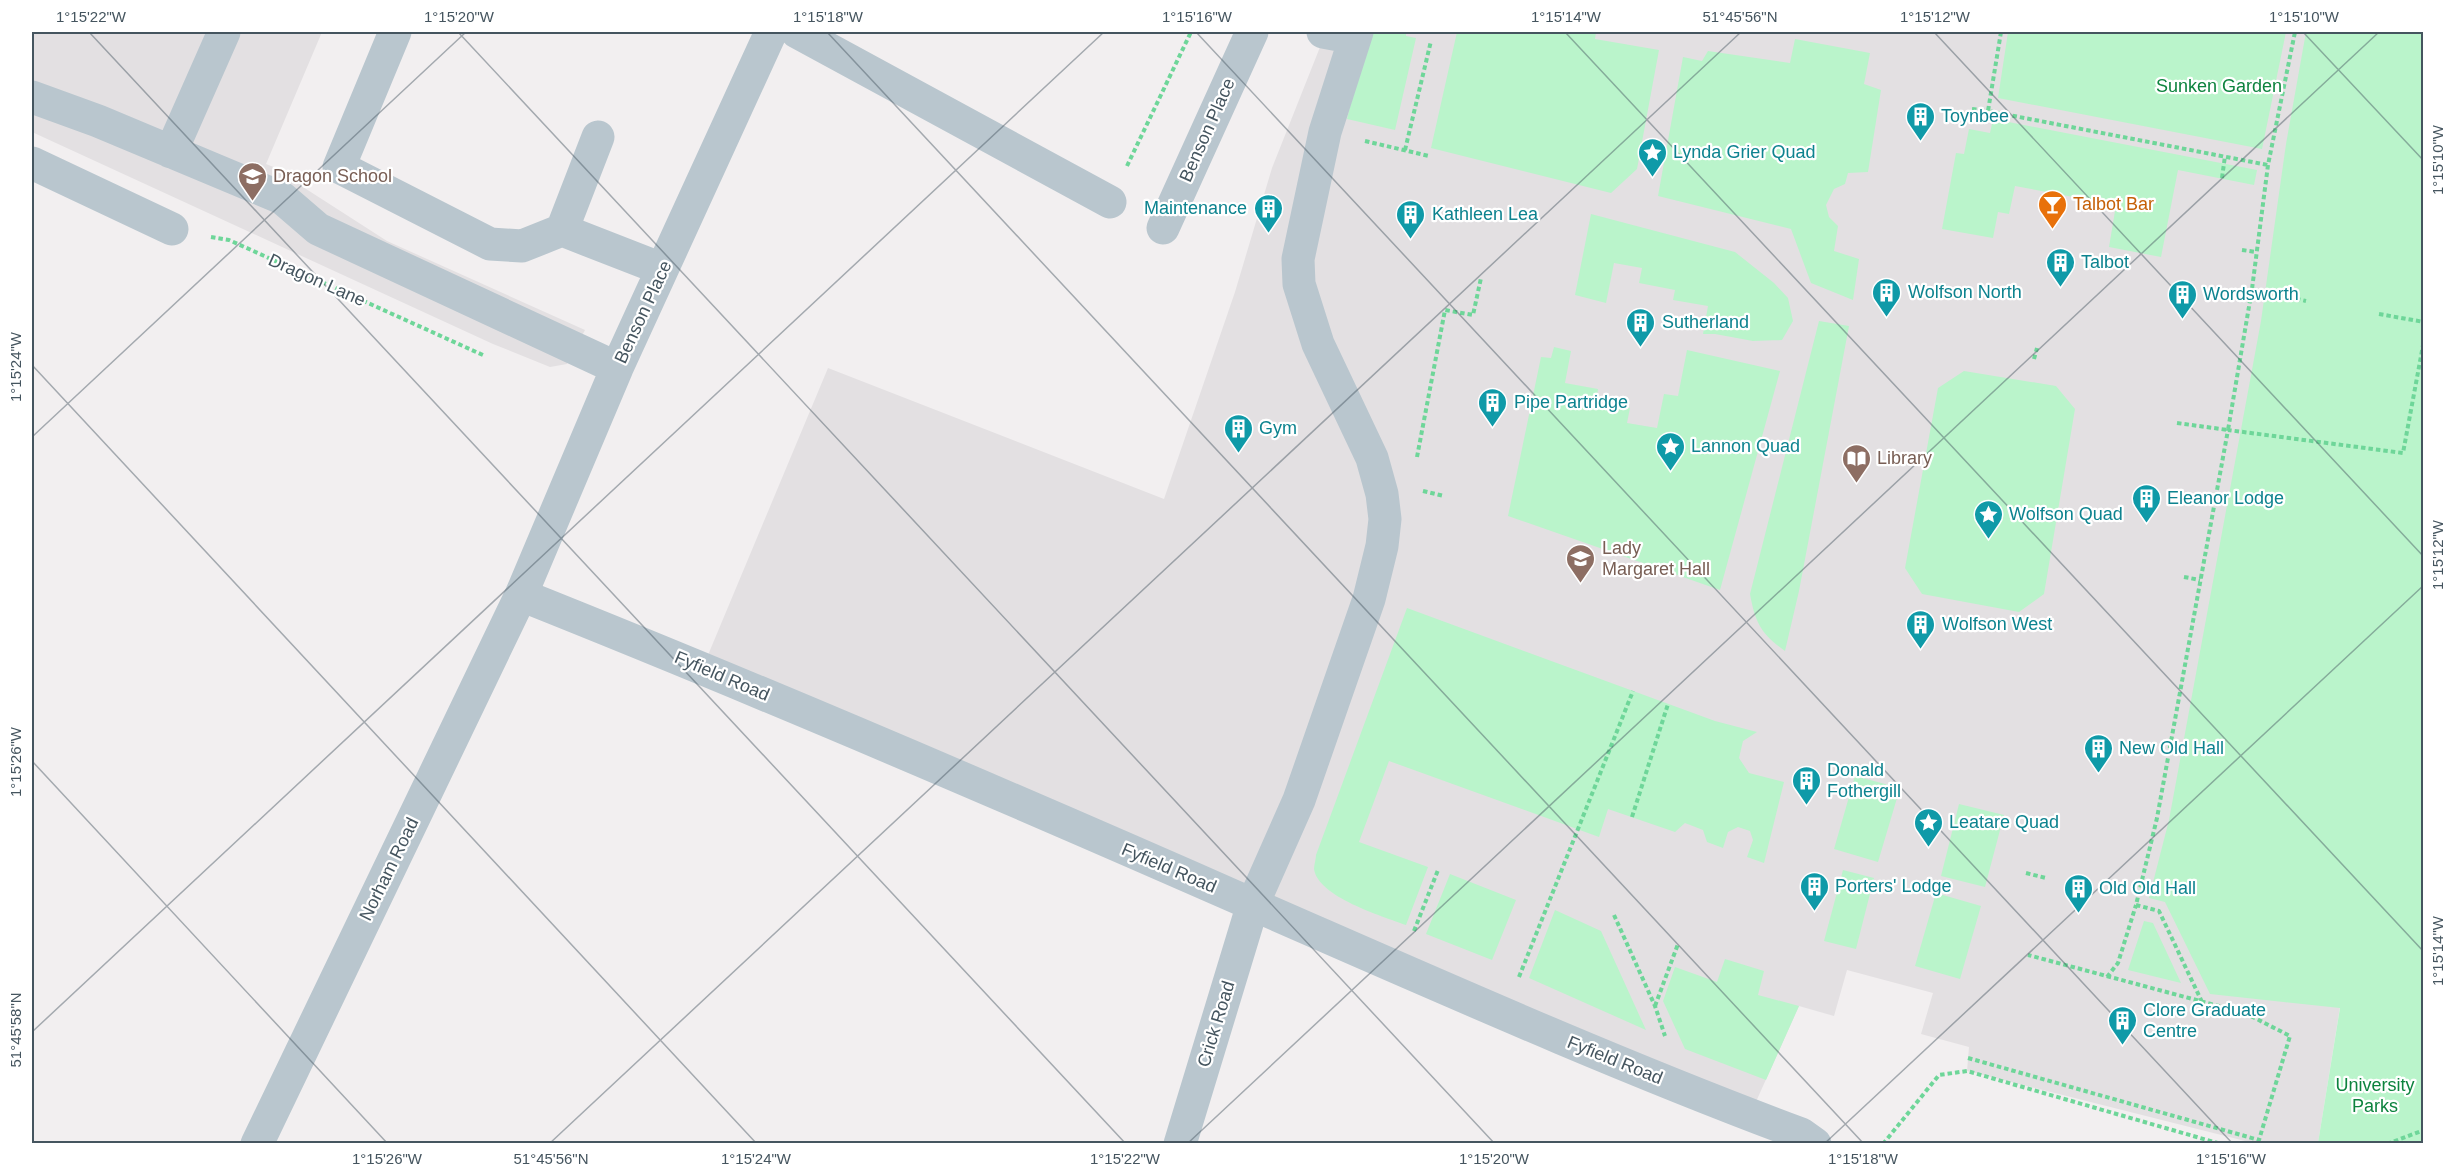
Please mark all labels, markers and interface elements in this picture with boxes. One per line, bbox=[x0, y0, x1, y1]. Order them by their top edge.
text: 1°15'22"W bbox=[56, 8, 127, 25]
text: 1°15'20"W bbox=[424, 8, 495, 25]
text: 1°15'18"W bbox=[793, 8, 864, 25]
text: 1°15'16"W bbox=[1162, 8, 1233, 25]
text: 1°15'14"W bbox=[1531, 8, 1602, 25]
text: 51°45'56"N bbox=[1702, 8, 1778, 25]
text: 1°15'12"W bbox=[1900, 8, 1971, 25]
text: 1°15'10"W bbox=[2269, 8, 2340, 25]
street label: Benson Place bbox=[1175, 75, 1239, 185]
park label: Sunken Garden bbox=[2156, 76, 2282, 96]
building icon: Toynbee bbox=[1904, 100, 1936, 142]
place label: Toynbee bbox=[1941, 106, 2009, 126]
text: 1°15'10"W bbox=[2429, 124, 2446, 195]
place icon: Lynda Grier Quad bbox=[1636, 136, 1668, 178]
place label: Lynda Grier Quad bbox=[1673, 142, 1815, 162]
school or university icon: Dragon School bbox=[236, 160, 268, 202]
place label: Dragon School bbox=[273, 166, 392, 186]
bar icon: Talbot Bar bbox=[2036, 188, 2068, 230]
building icon: Maintenance bbox=[1252, 192, 1284, 234]
place label: Talbot Bar bbox=[2073, 194, 2154, 214]
place label: Maintenance bbox=[1144, 198, 1247, 218]
building icon: Kathleen Lea bbox=[1395, 198, 1427, 240]
place label: Kathleen Lea bbox=[1432, 204, 1539, 224]
building icon: Talbot bbox=[2044, 246, 2076, 288]
street label: Dragon Lane bbox=[265, 250, 369, 310]
place label: Talbot bbox=[2081, 252, 2129, 272]
street label: Benson Place bbox=[610, 257, 676, 367]
building icon: Wolfson North bbox=[1871, 276, 1903, 318]
building icon: Wordsworth bbox=[2166, 278, 2198, 320]
place label: Wolfson North bbox=[1908, 282, 2022, 302]
place label: Wordsworth bbox=[2203, 284, 2299, 304]
building icon: Sutherland bbox=[1625, 306, 1657, 348]
place label: Sutherland bbox=[1662, 312, 1749, 332]
text: 1°15'24"W bbox=[7, 331, 24, 402]
building icon: Pipe Partridge bbox=[1477, 386, 1509, 428]
place label: Pipe Partridge bbox=[1514, 392, 1628, 412]
building icon: Gym bbox=[1222, 412, 1254, 454]
place label: Gym bbox=[1259, 418, 1297, 438]
place icon: Lannon Quad bbox=[1654, 430, 1686, 472]
place label: Lannon Quad bbox=[1691, 436, 1800, 456]
library icon: Library bbox=[1840, 442, 1872, 484]
place label: Library bbox=[1877, 448, 1932, 468]
building icon: Eleanor Lodge bbox=[2130, 482, 2162, 524]
place label: Eleanor Lodge bbox=[2167, 488, 2284, 508]
place icon: Wolfson Quad bbox=[1972, 498, 2004, 540]
place label: Wolfson Quad bbox=[2009, 504, 2123, 524]
text: 1°15'12"W bbox=[2429, 519, 2446, 590]
place label: Lady Margaret Hall bbox=[1602, 538, 1710, 579]
school or university icon: Lady Margaret Hall bbox=[1565, 542, 1597, 584]
building icon: Wolfson West bbox=[1905, 608, 1937, 650]
place label: Wolfson West bbox=[1942, 614, 2052, 634]
street label: Fyfield Road bbox=[672, 647, 772, 705]
text: 1°15'26"W bbox=[7, 726, 24, 797]
building icon: New Old Hall bbox=[2082, 732, 2114, 774]
place label: New Old Hall bbox=[2119, 738, 2224, 758]
place label: Donald Fothergill bbox=[1827, 760, 1901, 801]
building icon: Donald Fothergill bbox=[1790, 764, 1822, 806]
place icon: Leatare Quad bbox=[1912, 806, 1944, 848]
place label: Leatare Quad bbox=[1949, 812, 2059, 832]
street label: Norham Road bbox=[355, 814, 423, 924]
street label: Fyfield Road bbox=[1119, 839, 1219, 897]
building icon: Porters' Lodge bbox=[1798, 870, 1830, 912]
building icon: Old Old Hall bbox=[2062, 872, 2094, 914]
place label: Porters' Lodge bbox=[1835, 876, 1952, 896]
place label: Old Old Hall bbox=[2099, 878, 2196, 898]
text: 1°15'14"W bbox=[2429, 915, 2446, 986]
street label: Crick Road bbox=[1193, 979, 1239, 1069]
text: 51°45'58"N bbox=[7, 992, 24, 1068]
place label: Clore Graduate Centre bbox=[2143, 1000, 2266, 1041]
building icon: Clore Graduate Centre bbox=[2106, 1004, 2138, 1046]
street label: Fyfield Road bbox=[1564, 1032, 1666, 1088]
park label: University Parks bbox=[2335, 1075, 2415, 1116]
text: 1°15'26"W bbox=[352, 1150, 423, 1167]
text: 51°45'56"N bbox=[513, 1150, 589, 1167]
text: 1°15'24"W bbox=[721, 1150, 792, 1167]
text: 1°15'22"W bbox=[1090, 1150, 1161, 1167]
text: 1°15'20"W bbox=[1459, 1150, 1530, 1167]
text: 1°15'18"W bbox=[1828, 1150, 1899, 1167]
text: 1°15'16"W bbox=[2196, 1150, 2267, 1167]

